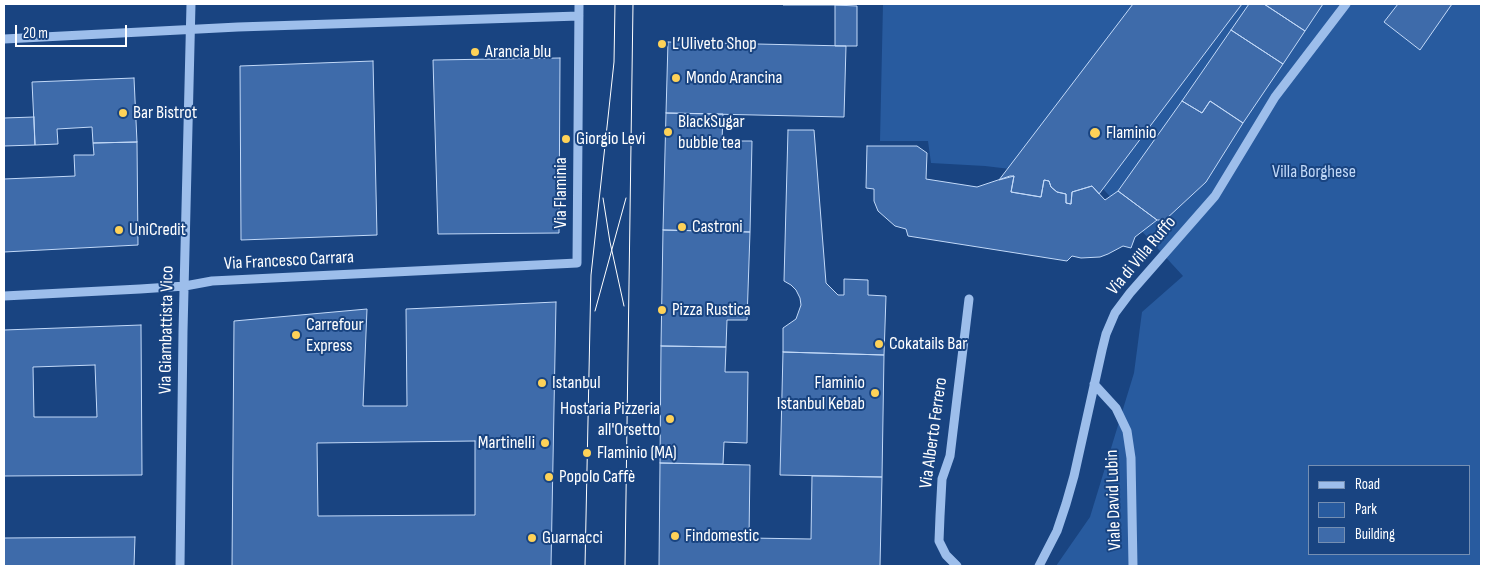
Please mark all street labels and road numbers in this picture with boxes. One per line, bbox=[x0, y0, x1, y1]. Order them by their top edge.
street label: Via Flaminia bbox=[550, 157, 572, 229]
street label: Via di Villa Ruffo bbox=[1103, 212, 1181, 300]
street label: Via Francesco Carrara bbox=[224, 247, 354, 275]
street label: Via Giambattista Vico bbox=[155, 266, 179, 394]
street label: Via Alberto Ferrero bbox=[916, 376, 952, 490]
street label: Viale David Lubin bbox=[1101, 449, 1127, 551]

